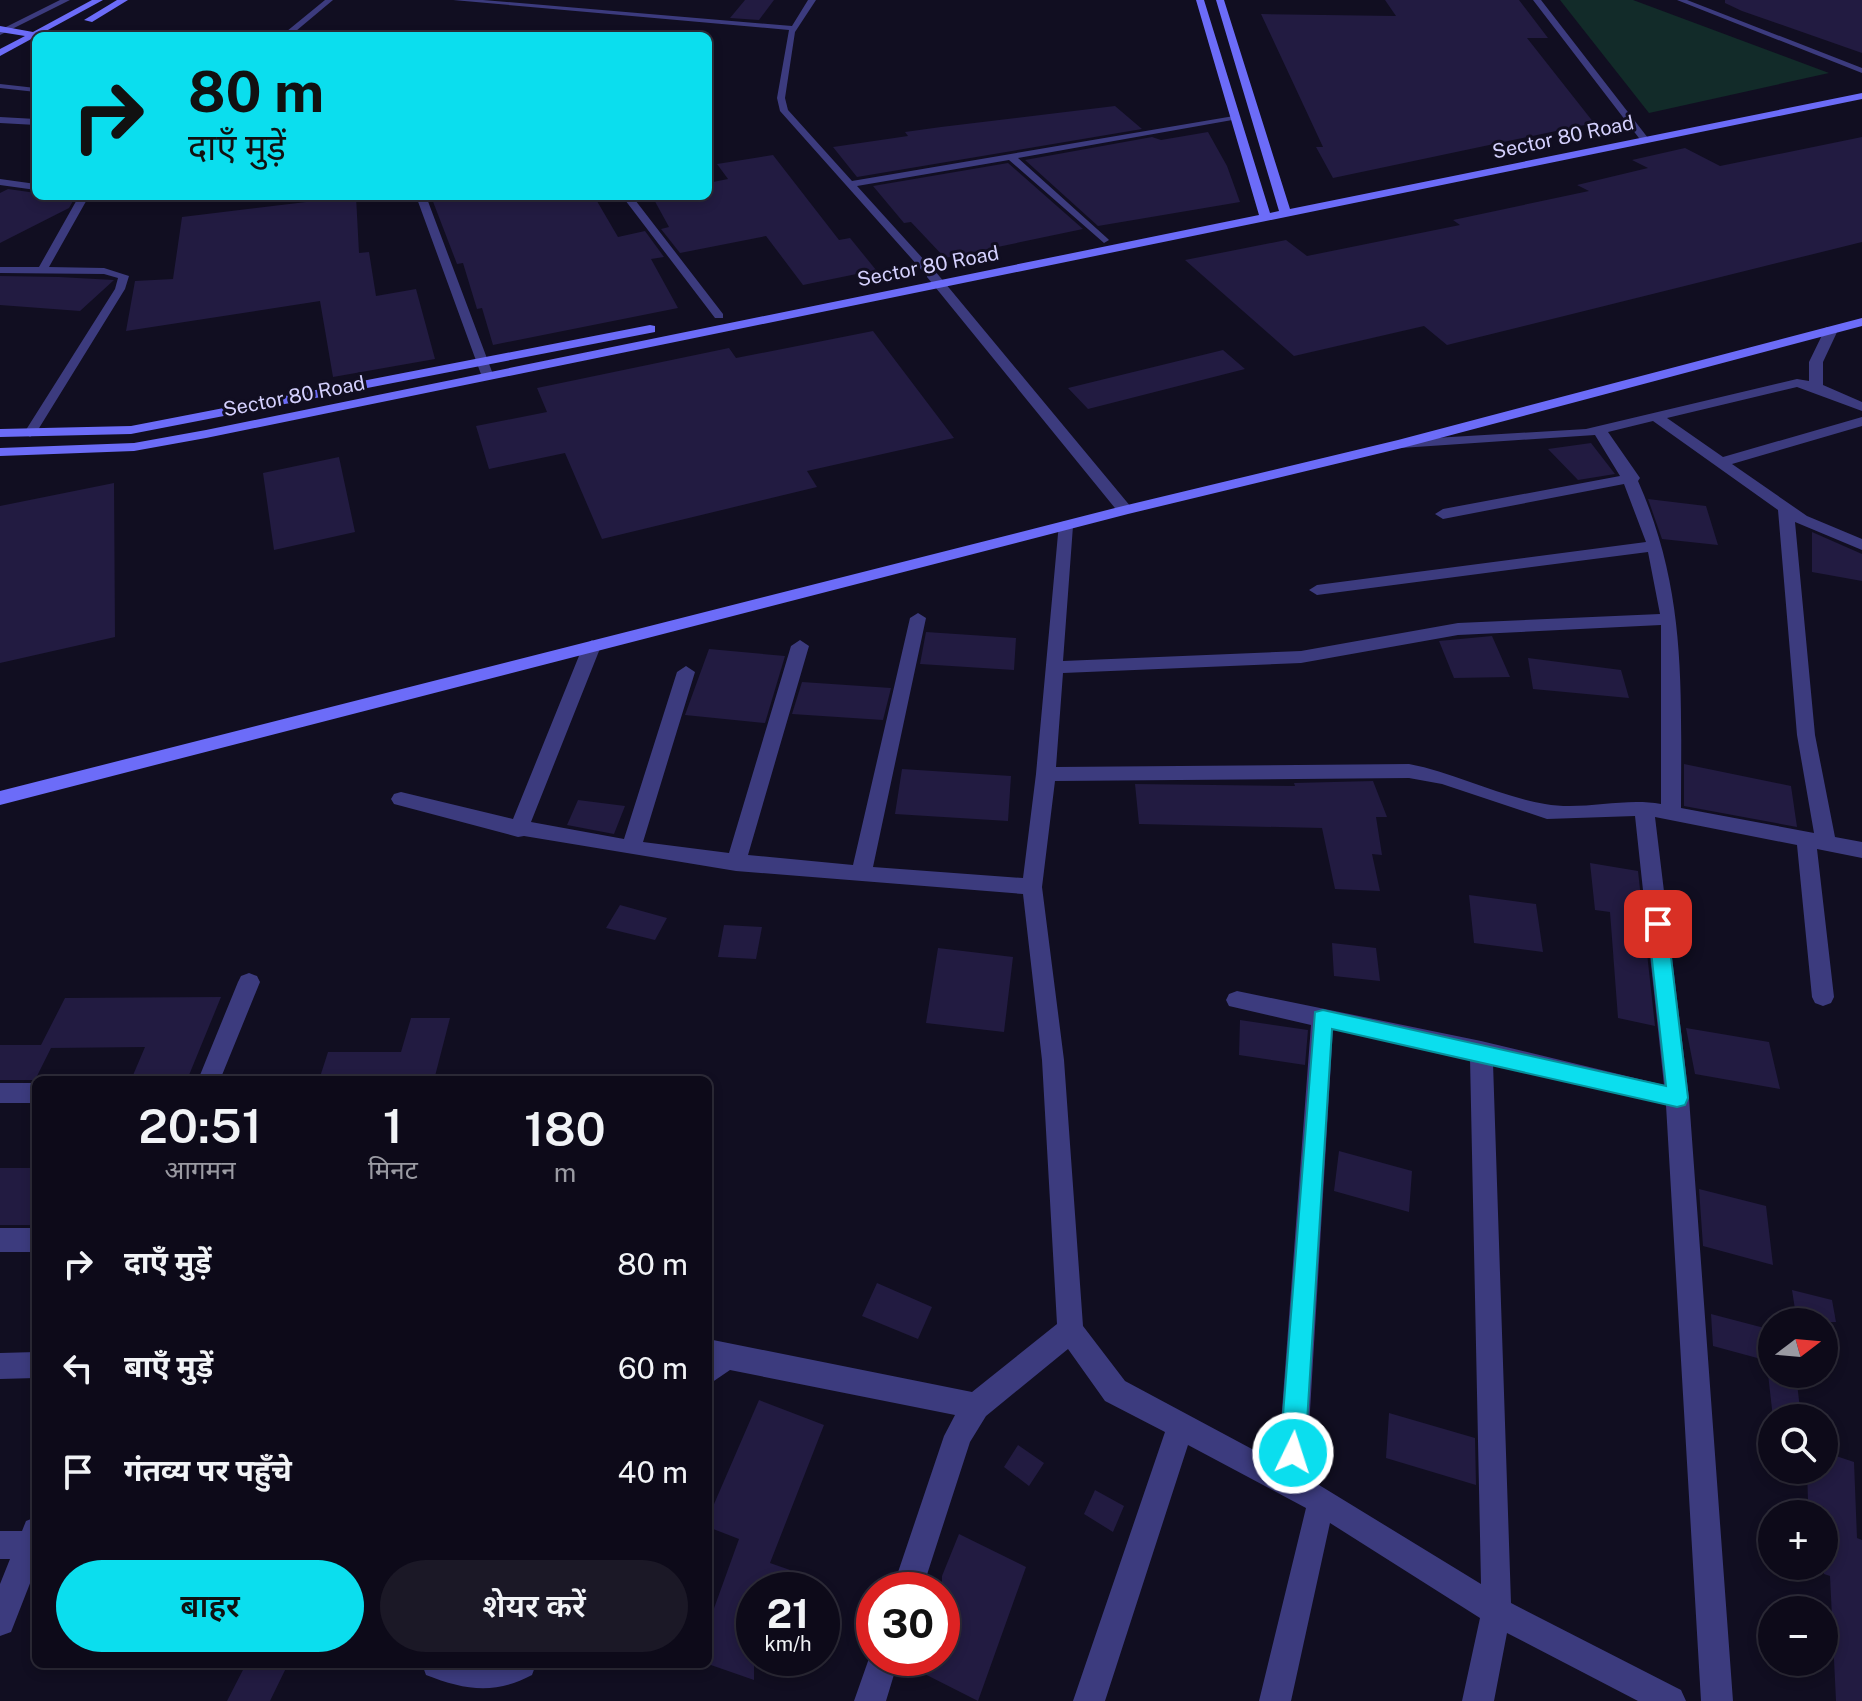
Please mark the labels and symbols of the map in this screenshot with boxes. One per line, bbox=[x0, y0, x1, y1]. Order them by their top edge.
street label: Sector 80 Road bbox=[1490, 110, 1636, 164]
street label: Sector 80 Road bbox=[855, 240, 1001, 292]
street label: Sector 80 Road bbox=[221, 370, 367, 422]
pin bbox=[1624, 890, 1692, 958]
north arrow bbox=[1758, 1308, 1838, 1388]
position arrow bbox=[1251, 1411, 1335, 1495]
speed limit sign: 30 bbox=[856, 1572, 960, 1676]

